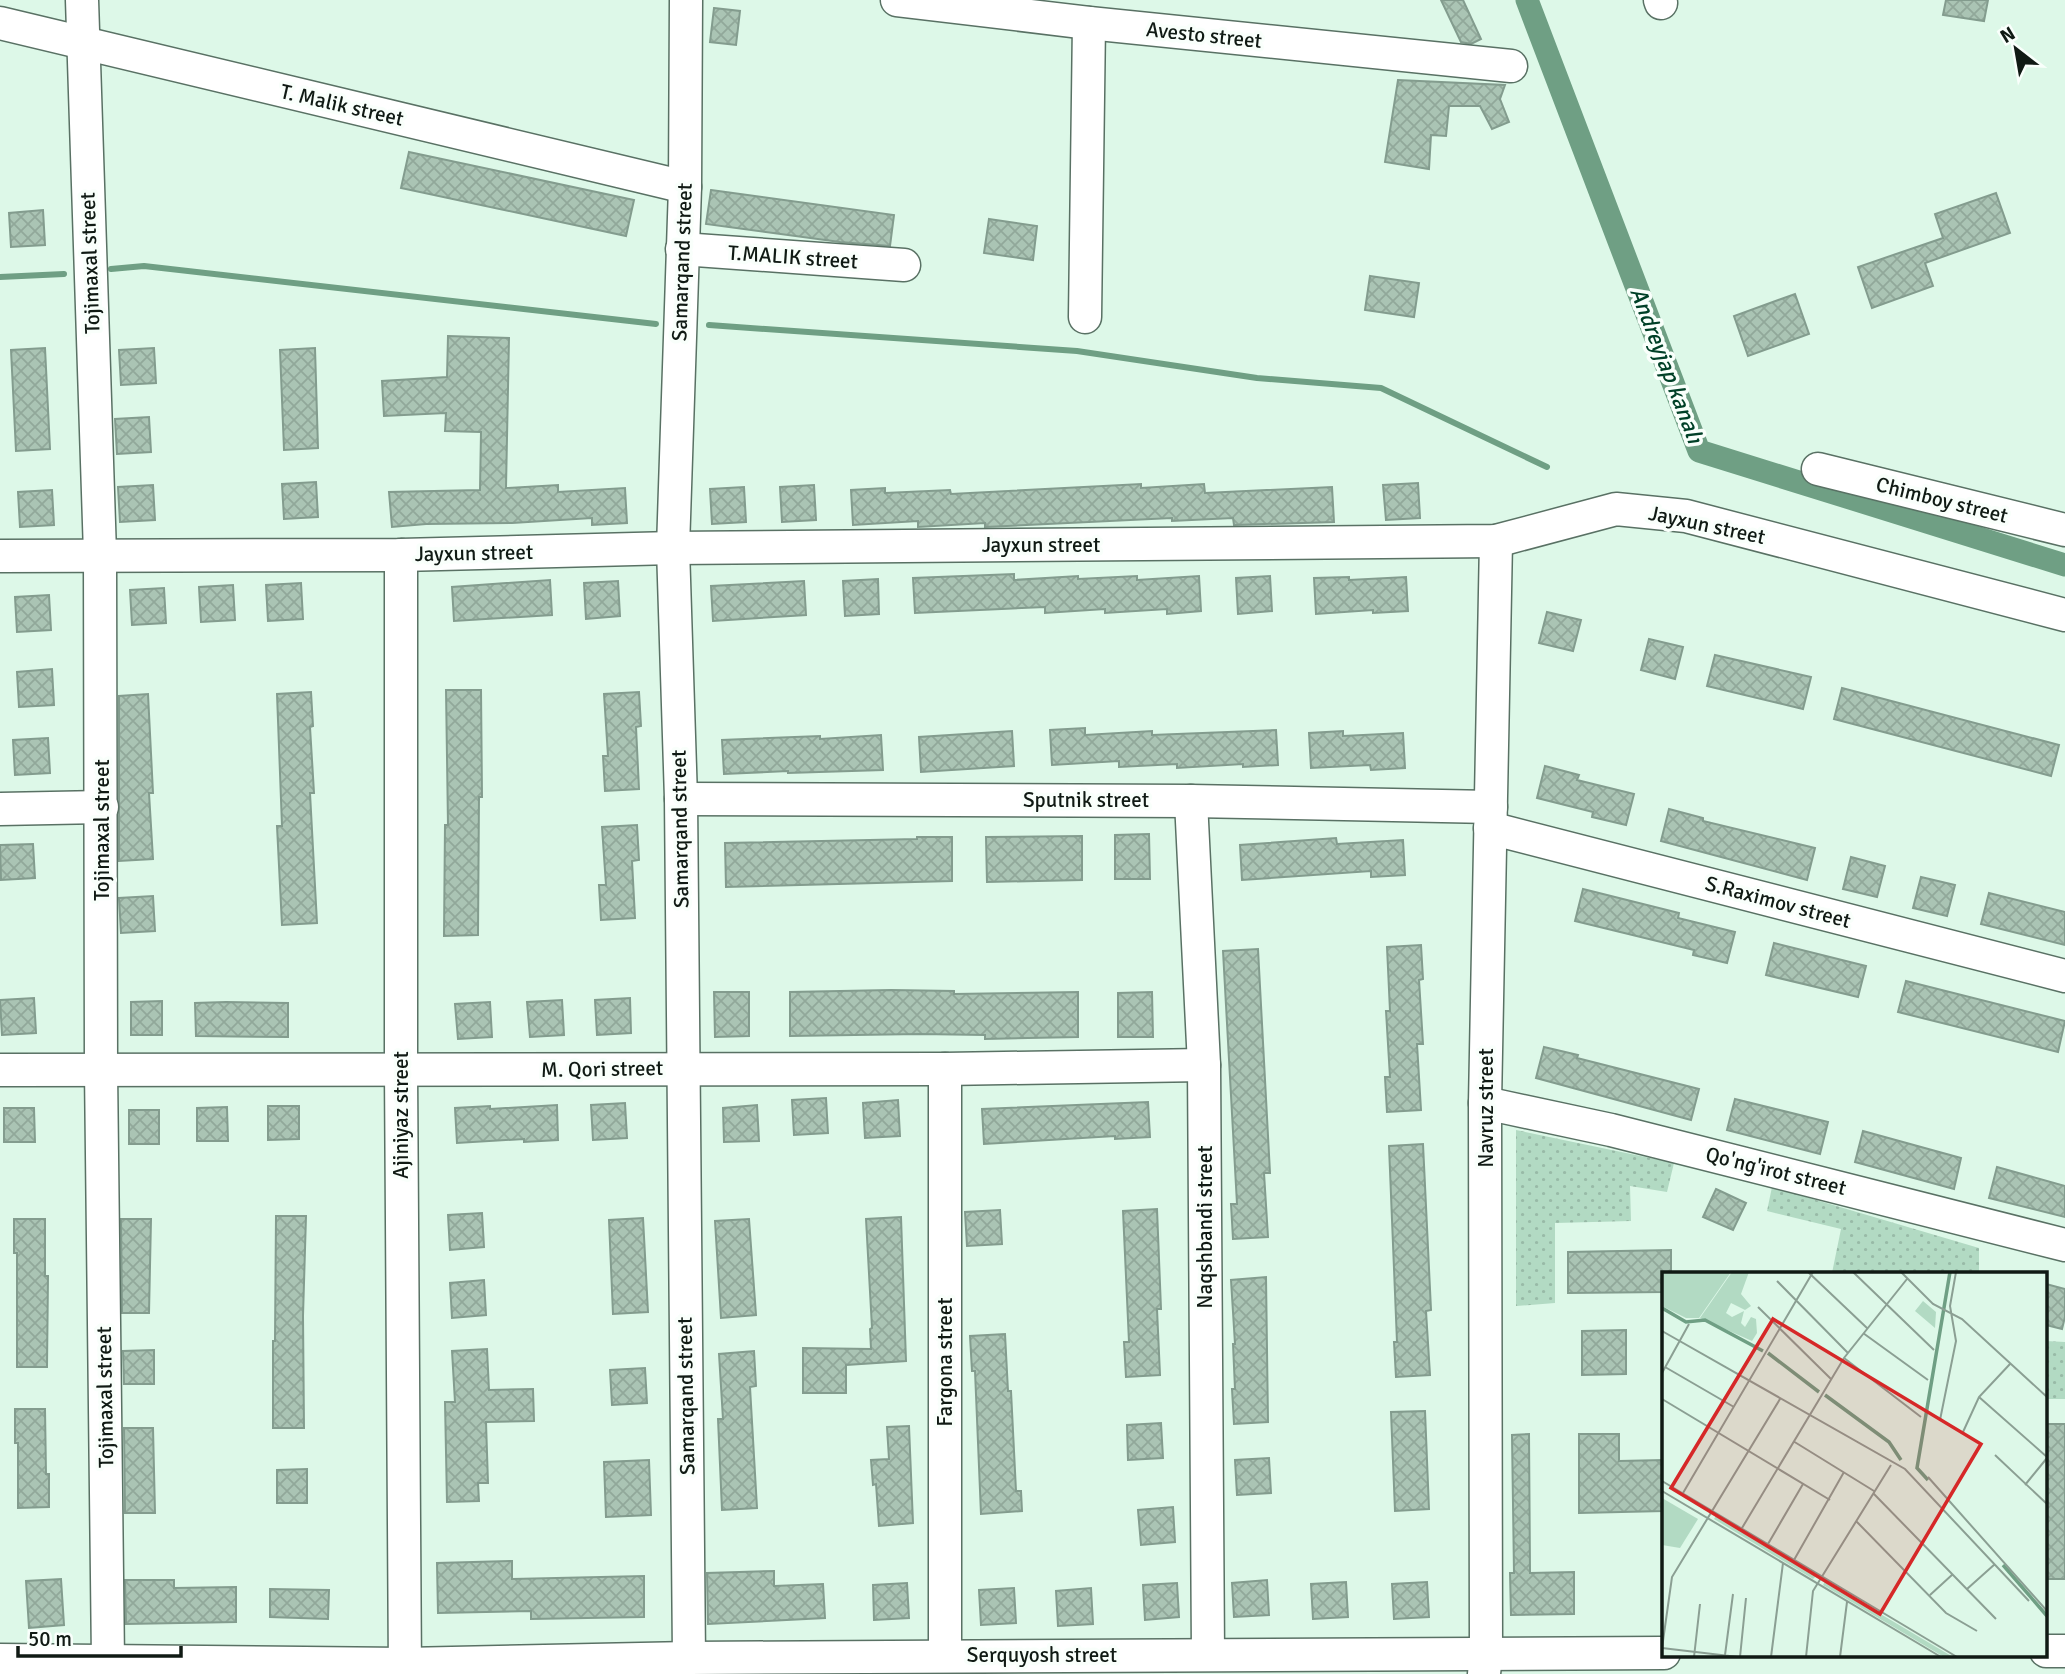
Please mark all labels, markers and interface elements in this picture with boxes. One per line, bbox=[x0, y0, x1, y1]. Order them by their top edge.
north arrow bbox=[1981, 14, 2051, 84]
street label: Avesto street bbox=[1145, 16, 1263, 54]
text: N bbox=[1996, 22, 2020, 49]
street label: T. Malik street bbox=[278, 78, 406, 132]
street label: Samarqand street bbox=[666, 182, 698, 342]
street label: Tojimaxal street bbox=[75, 192, 105, 334]
street label: T.MALIK street bbox=[727, 239, 859, 275]
water label: Andreyjap kanalı bbox=[1624, 283, 1710, 449]
street label: Chimboy street bbox=[1873, 471, 2011, 529]
street label: Jayxun street bbox=[1646, 500, 1768, 550]
street label: Jayxun street bbox=[982, 532, 1100, 558]
street label: Jayxun street bbox=[415, 539, 533, 567]
street label: Samarqand street bbox=[666, 750, 694, 908]
street label: Tojimaxal street bbox=[89, 759, 115, 901]
street label: Sputnik street bbox=[1023, 787, 1149, 813]
street label: S.Raximov street bbox=[1702, 870, 1854, 934]
street label: Navruz street bbox=[1473, 1048, 1499, 1168]
street label: Ajiniyaz street bbox=[388, 1051, 414, 1179]
street label: M. Qori street bbox=[541, 1055, 663, 1083]
street label: Qo'ng'irot street bbox=[1703, 1141, 1849, 1201]
street label: Naqshbandi street bbox=[1192, 1145, 1218, 1309]
inset map bbox=[1662, 1272, 2048, 1656]
street label: Fargona street bbox=[932, 1297, 958, 1427]
street label: Samarqand street bbox=[672, 1317, 700, 1475]
street label: Tojimaxal street bbox=[91, 1326, 119, 1468]
scale bar bbox=[18, 1614, 180, 1658]
text: 50 m bbox=[28, 1626, 72, 1652]
street label: Serquyosh street bbox=[967, 1642, 1117, 1668]

